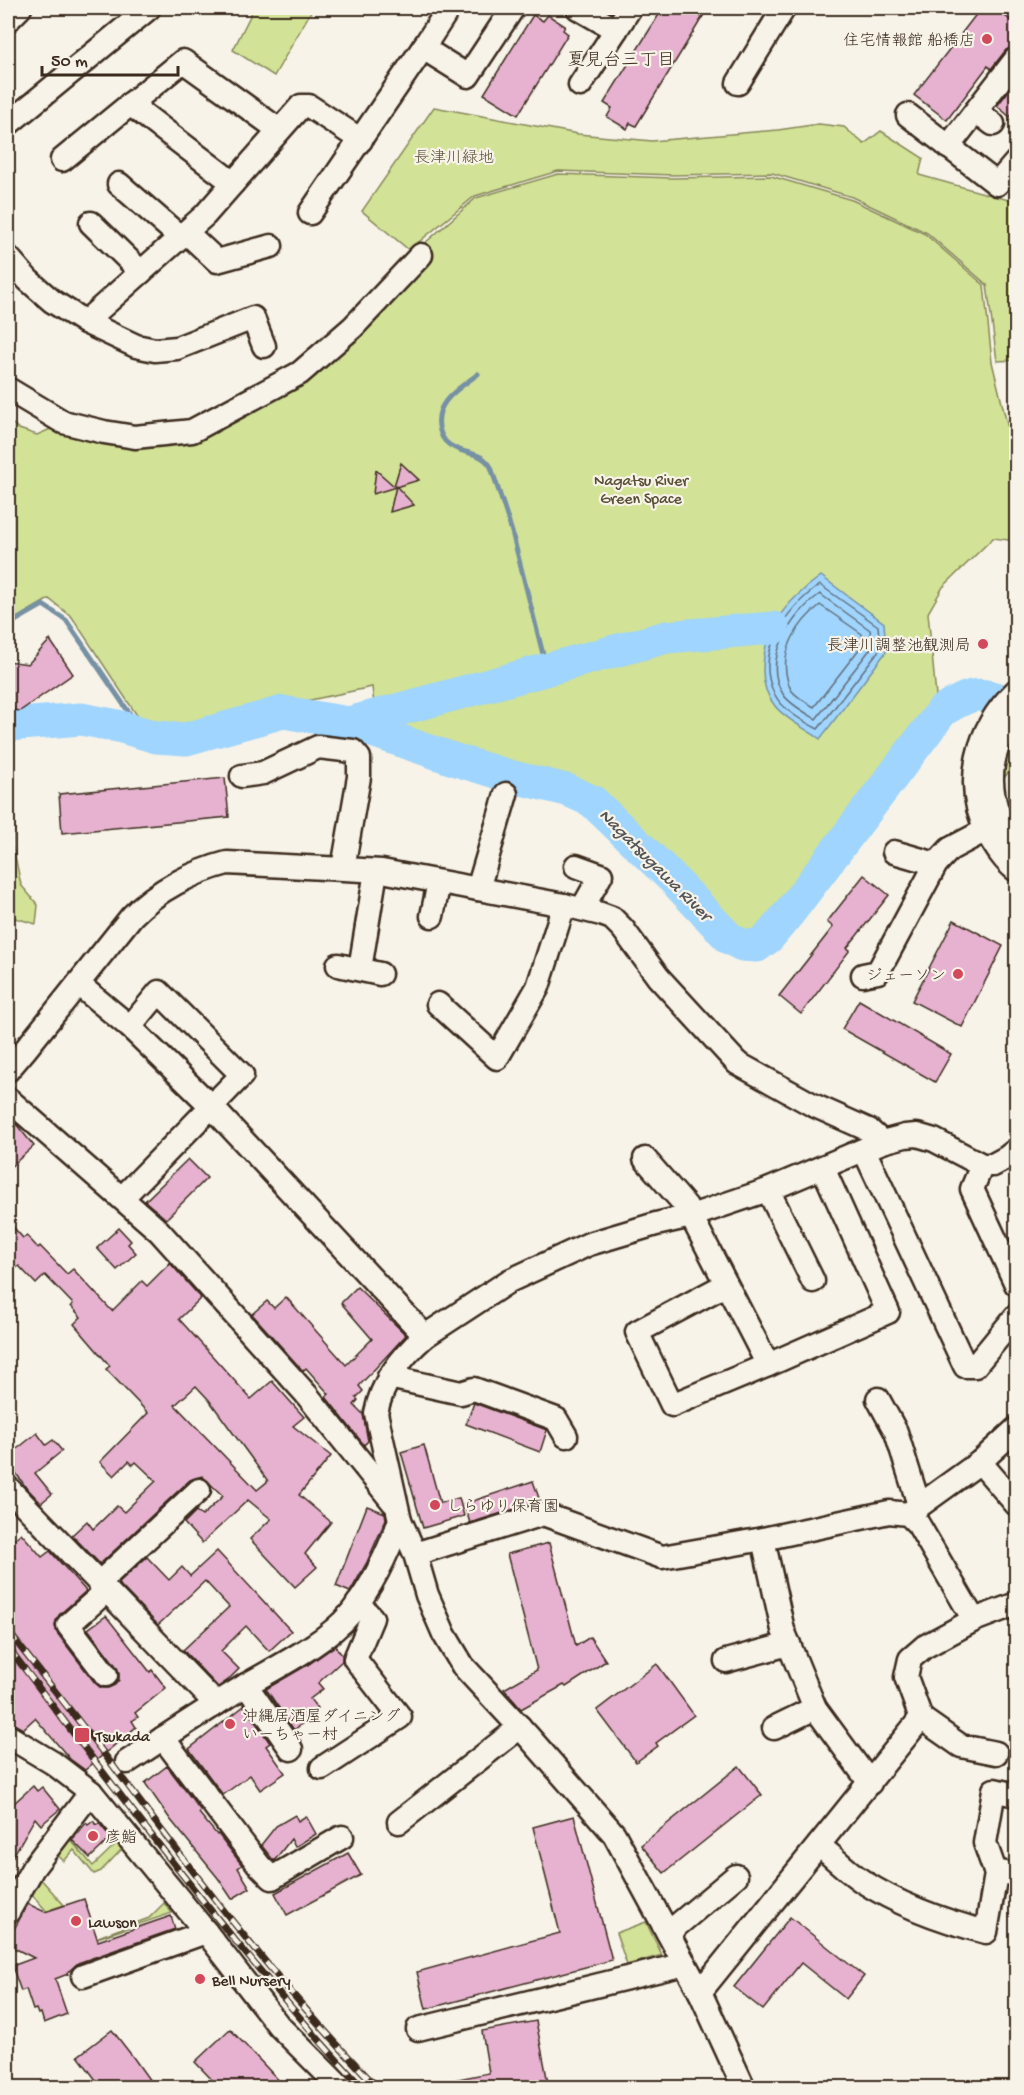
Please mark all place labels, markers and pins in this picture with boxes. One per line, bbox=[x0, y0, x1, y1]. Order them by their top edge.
place label: 住宅情報館 船橋店 bbox=[843, 31, 975, 52]
marker: 住宅情報館 船橋店 bbox=[980, 32, 994, 46]
place label: 長津川調整池観測局 bbox=[827, 636, 971, 657]
marker: 長津川調整池観測局 bbox=[976, 637, 990, 651]
place label: ジェーソン bbox=[866, 967, 946, 987]
marker: ジェーソン bbox=[951, 967, 965, 981]
marker: しらゆり保育園 bbox=[428, 1498, 442, 1512]
place label: しらゆり保育園 bbox=[447, 1498, 559, 1518]
place label: 沖縄居酒屋ダイニング いーちゃー村 bbox=[242, 1708, 400, 1746]
marker: 沖縄居酒屋ダイニング いーちゃー村 bbox=[223, 1717, 237, 1731]
marker: Tsukada bbox=[73, 1726, 91, 1744]
place label: Tsukada bbox=[95, 1729, 151, 1748]
marker: 彦鮨 bbox=[86, 1829, 100, 1843]
place label: 彦鮨 bbox=[105, 1829, 137, 1849]
marker: Lawson bbox=[69, 1914, 83, 1928]
place label: Lawson bbox=[88, 1915, 137, 1934]
marker: Bell Nursery bbox=[193, 1972, 207, 1986]
place label: Bell Nursery bbox=[211, 1973, 291, 1992]

